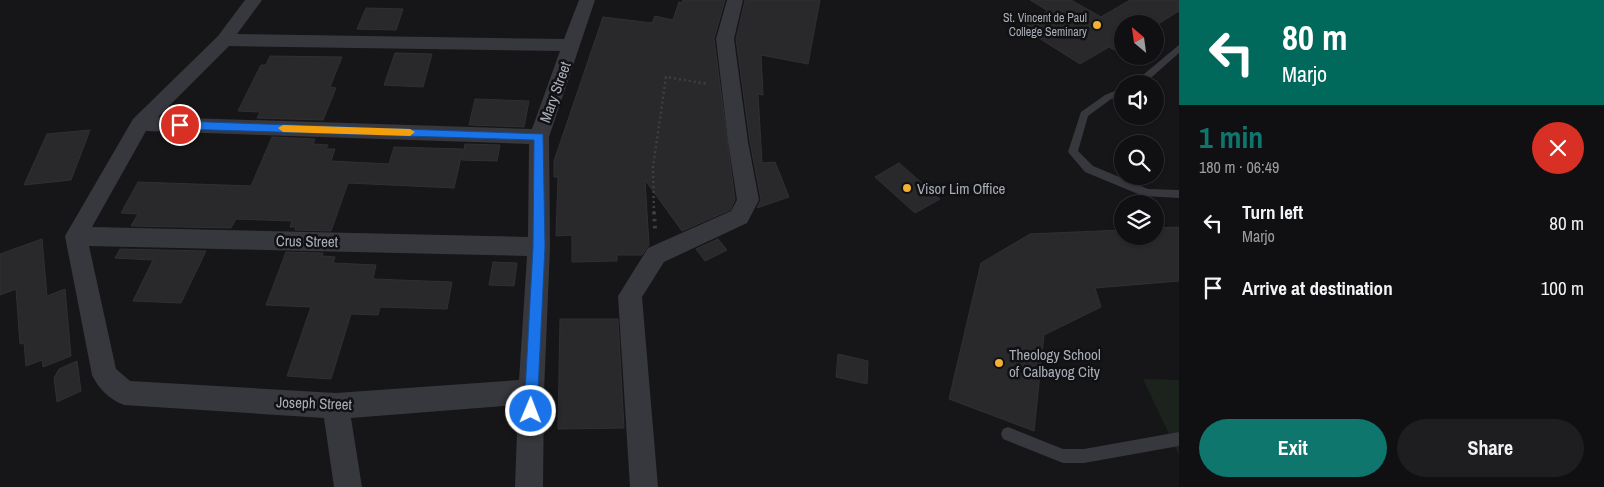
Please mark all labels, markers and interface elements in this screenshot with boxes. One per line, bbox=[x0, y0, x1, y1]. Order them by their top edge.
place label: St. Vincent de Paul College Seminary bbox=[1003, 10, 1087, 40]
text: 80 m bbox=[1282, 14, 1347, 61]
north arrow bbox=[1114, 15, 1164, 65]
map controls bbox=[1114, 15, 1164, 245]
marker: St. Vincent de Paul College Seminary bbox=[1091, 19, 1103, 31]
icon: left bbox=[1199, 20, 1264, 85]
street label: Mary Street bbox=[534, 58, 576, 125]
text: Marjo bbox=[1282, 59, 1327, 89]
button: sound bbox=[1114, 75, 1164, 125]
pin bbox=[159, 104, 201, 146]
icon: arrive bbox=[166, 111, 194, 139]
text: 1 min bbox=[1199, 117, 1263, 157]
button: close bbox=[1532, 122, 1584, 174]
button: search bbox=[1114, 135, 1164, 185]
text: 180 m · 06:49 bbox=[1199, 156, 1279, 178]
place label: Visor Lim Office bbox=[917, 178, 1006, 199]
marker: Visor Lim Office bbox=[901, 182, 913, 194]
button: layers bbox=[1114, 195, 1164, 245]
text: Turn left bbox=[1242, 199, 1303, 225]
icon: left bbox=[1199, 209, 1227, 237]
text: 80 m bbox=[1549, 210, 1584, 236]
text: Marjo bbox=[1242, 225, 1275, 247]
street label: Crus Street bbox=[276, 230, 339, 252]
icon: arrive bbox=[1199, 274, 1227, 302]
text: Arrive at destination bbox=[1242, 275, 1393, 301]
text: 100 m bbox=[1541, 275, 1584, 301]
place label: Theology School of Calbayog City bbox=[1009, 344, 1101, 382]
marker: Theology School of Calbayog City bbox=[993, 357, 1005, 369]
position arrow bbox=[504, 384, 556, 436]
street label: Joseph Street bbox=[276, 391, 353, 415]
button: Exit bbox=[1199, 419, 1387, 477]
button: Share bbox=[1397, 419, 1584, 477]

